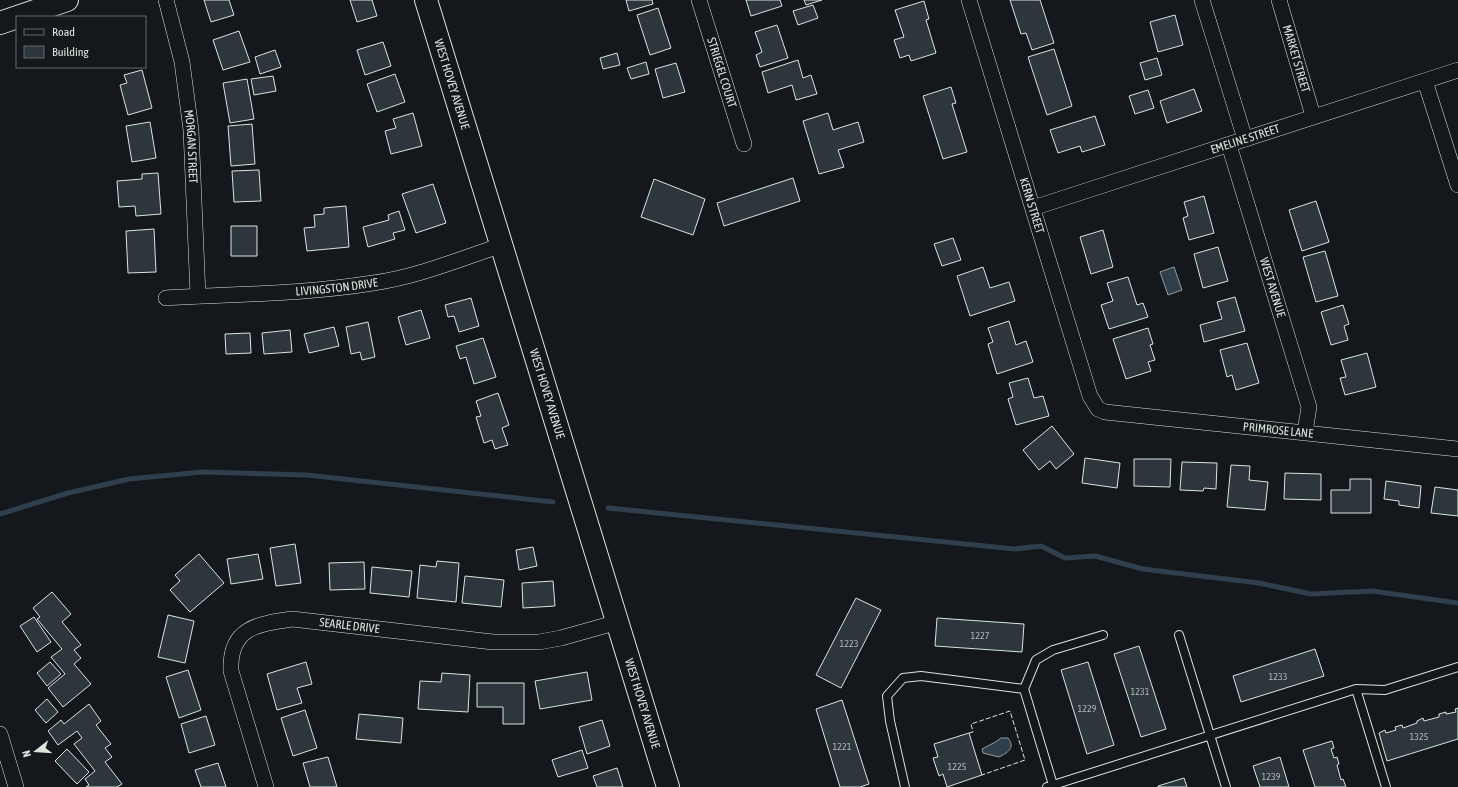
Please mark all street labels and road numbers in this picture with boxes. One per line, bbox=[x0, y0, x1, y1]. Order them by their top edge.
street label: MARKET STREET bbox=[1280, 23, 1313, 95]
street label: STRIEGEL COURT bbox=[704, 36, 739, 110]
street label: WEST HOVEY AVENUE bbox=[431, 37, 472, 131]
street label: MORGAN STREET bbox=[181, 109, 200, 184]
street label: EMELINE STREET bbox=[1209, 121, 1282, 157]
street label: KERN STREET bbox=[1017, 176, 1047, 236]
street label: WEST AVENUE bbox=[1257, 256, 1288, 319]
street label: LIVINGSTON DRIVE bbox=[295, 275, 379, 299]
street label: WEST HOVEY AVENUE bbox=[527, 347, 568, 441]
street label: PRIMROSE LANE bbox=[1242, 420, 1314, 441]
street label: SEARLE DRIVE bbox=[319, 615, 380, 636]
street label: WEST HOVEY AVENUE bbox=[622, 657, 663, 750]

